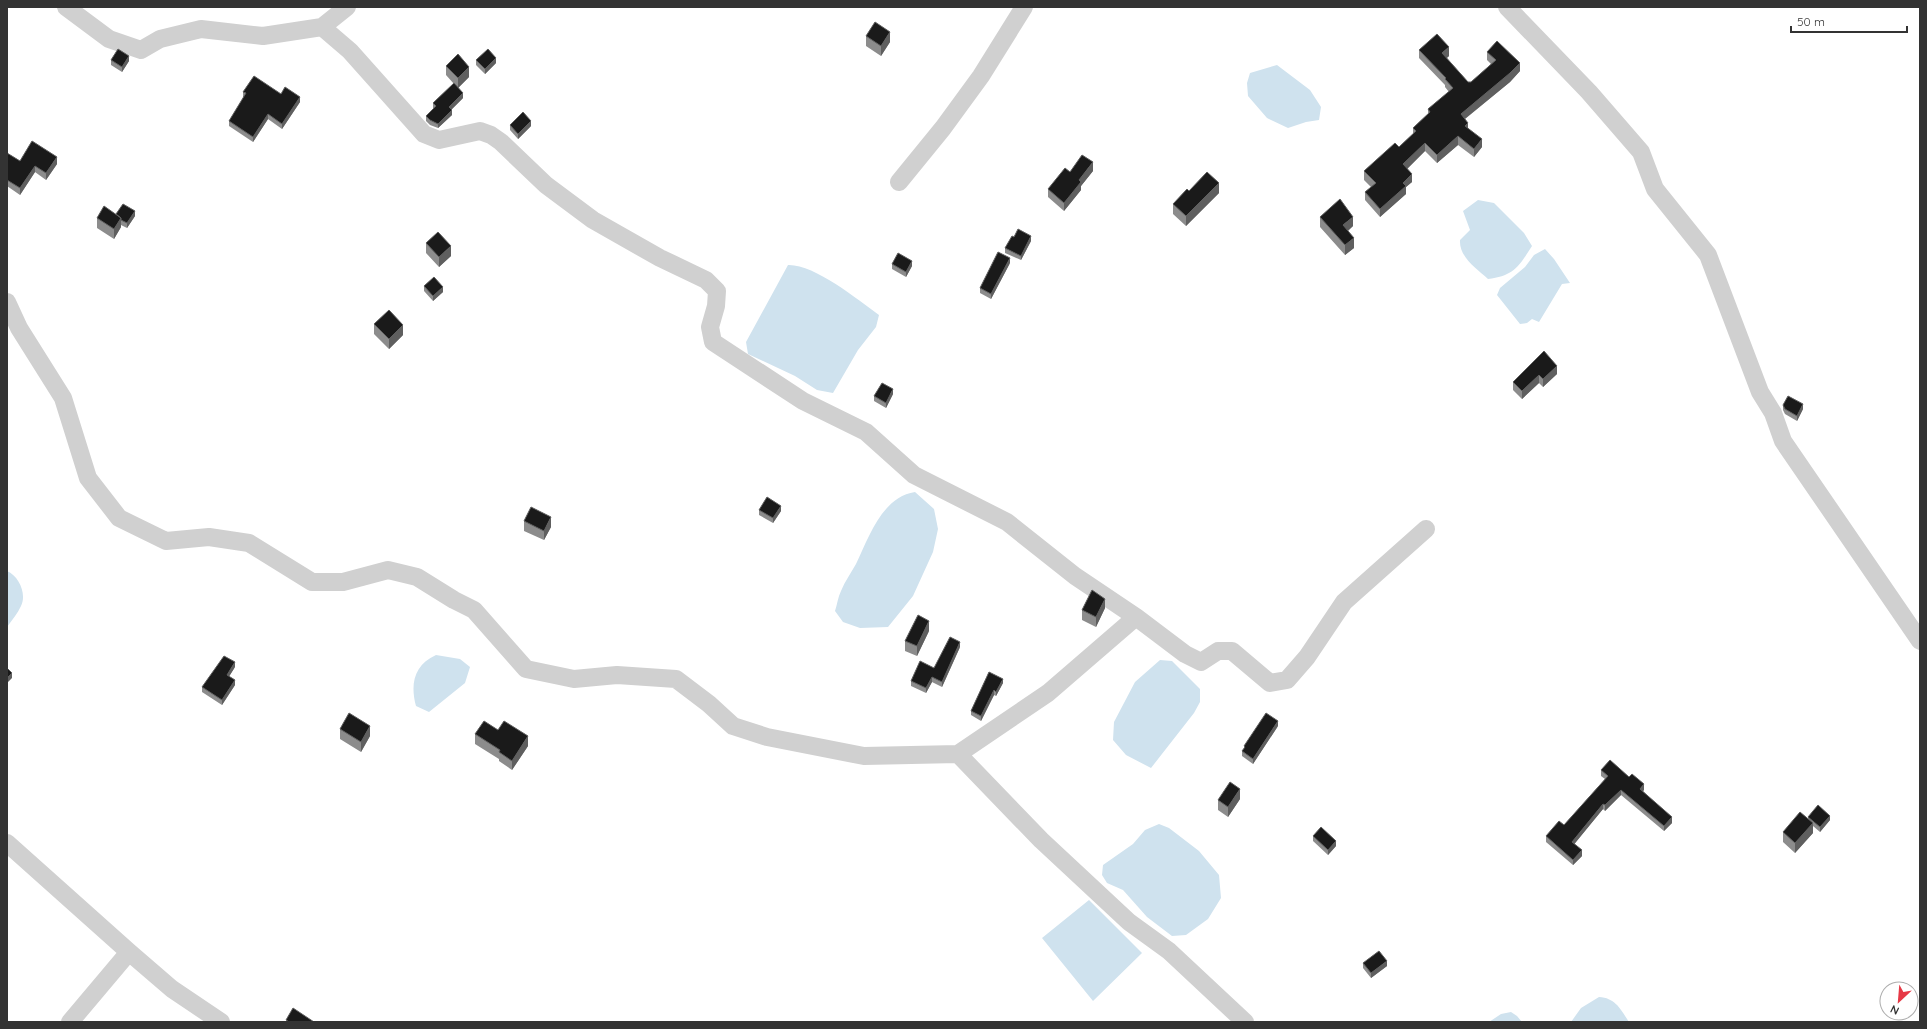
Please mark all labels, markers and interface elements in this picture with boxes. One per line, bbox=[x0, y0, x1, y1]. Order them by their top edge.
scale bar bbox=[1791, 8, 1907, 34]
text: 50 m bbox=[1797, 14, 1825, 29]
north arrow bbox=[1879, 981, 1919, 1021]
text: N bbox=[1888, 1002, 1901, 1018]

